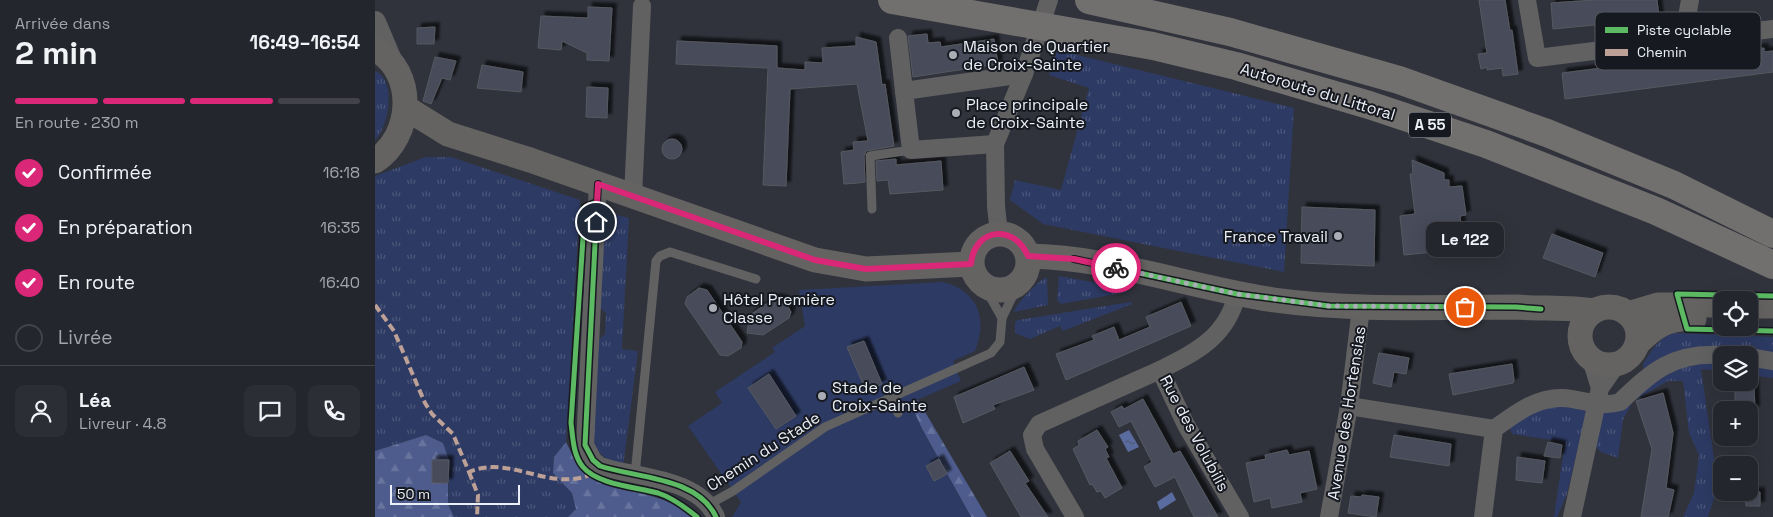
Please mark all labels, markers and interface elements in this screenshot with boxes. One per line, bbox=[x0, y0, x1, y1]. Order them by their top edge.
legend bbox=[1595, 12, 1761, 70]
text: Arrivée dans bbox=[15, 13, 110, 34]
text: Piste cyclable bbox=[1637, 21, 1732, 39]
text: 16:49–16:54 bbox=[250, 30, 360, 55]
text: 2 min bbox=[15, 33, 98, 73]
place label: Maison de Quartier de Croix-Sainte bbox=[963, 36, 1109, 75]
text: Chemin bbox=[1637, 43, 1687, 61]
marker: Maison de Quartier de Croix-Sainte bbox=[947, 49, 959, 61]
street label: Autoroute du Littoral bbox=[1238, 58, 1398, 125]
place label: Place principale de Croix-Sainte bbox=[966, 94, 1088, 133]
marker: Place principale de Croix-Sainte bbox=[950, 107, 962, 119]
text: En route · 230 m bbox=[15, 112, 139, 133]
road number: A 55 bbox=[1409, 112, 1451, 138]
icon: check bbox=[15, 159, 43, 187]
text: Confirmée bbox=[58, 160, 152, 185]
text: 16:18 bbox=[323, 162, 360, 183]
pin bbox=[575, 201, 617, 243]
icon: home bbox=[582, 208, 610, 236]
icon: check bbox=[15, 214, 43, 242]
text: En préparation bbox=[58, 215, 193, 240]
text: 16:35 bbox=[320, 217, 360, 238]
callout: Le 122 bbox=[1426, 222, 1504, 257]
place label: France Travail bbox=[1224, 226, 1328, 247]
text: Le 122 bbox=[1441, 229, 1489, 250]
marker: France Travail bbox=[1332, 230, 1344, 242]
courier bbox=[1091, 243, 1141, 293]
icon: bike bbox=[1102, 254, 1130, 282]
icon: check bbox=[15, 269, 43, 297]
text: En route bbox=[58, 270, 135, 295]
text: 16:40 bbox=[319, 272, 360, 293]
pin bbox=[1444, 286, 1486, 328]
place label: Hôtel Première Classe bbox=[723, 289, 835, 328]
map controls bbox=[1713, 291, 1758, 501]
button: locate bbox=[1713, 291, 1758, 336]
icon: bag bbox=[1451, 293, 1479, 321]
marker: Hôtel Première Classe bbox=[707, 302, 719, 314]
text: Livrée bbox=[58, 325, 113, 350]
street label: Avenue des Hortensias bbox=[1322, 325, 1371, 501]
button: layers bbox=[1713, 346, 1758, 391]
street label: Rue des Volubilis bbox=[1155, 371, 1234, 495]
place label: Stade de Croix-Sainte bbox=[832, 377, 927, 416]
button: person bbox=[15, 385, 67, 437]
button: chat bbox=[244, 385, 296, 437]
button: phone bbox=[308, 385, 360, 437]
text: Léa bbox=[79, 388, 111, 413]
marker: Stade de Croix-Sainte bbox=[816, 390, 828, 402]
button: + bbox=[1713, 401, 1758, 446]
street label: Chemin du Stade bbox=[703, 407, 824, 496]
text: Livreur · 4.8 bbox=[79, 413, 167, 434]
button: − bbox=[1713, 456, 1758, 501]
scale bar bbox=[390, 482, 520, 505]
text: 50 m bbox=[397, 485, 430, 503]

